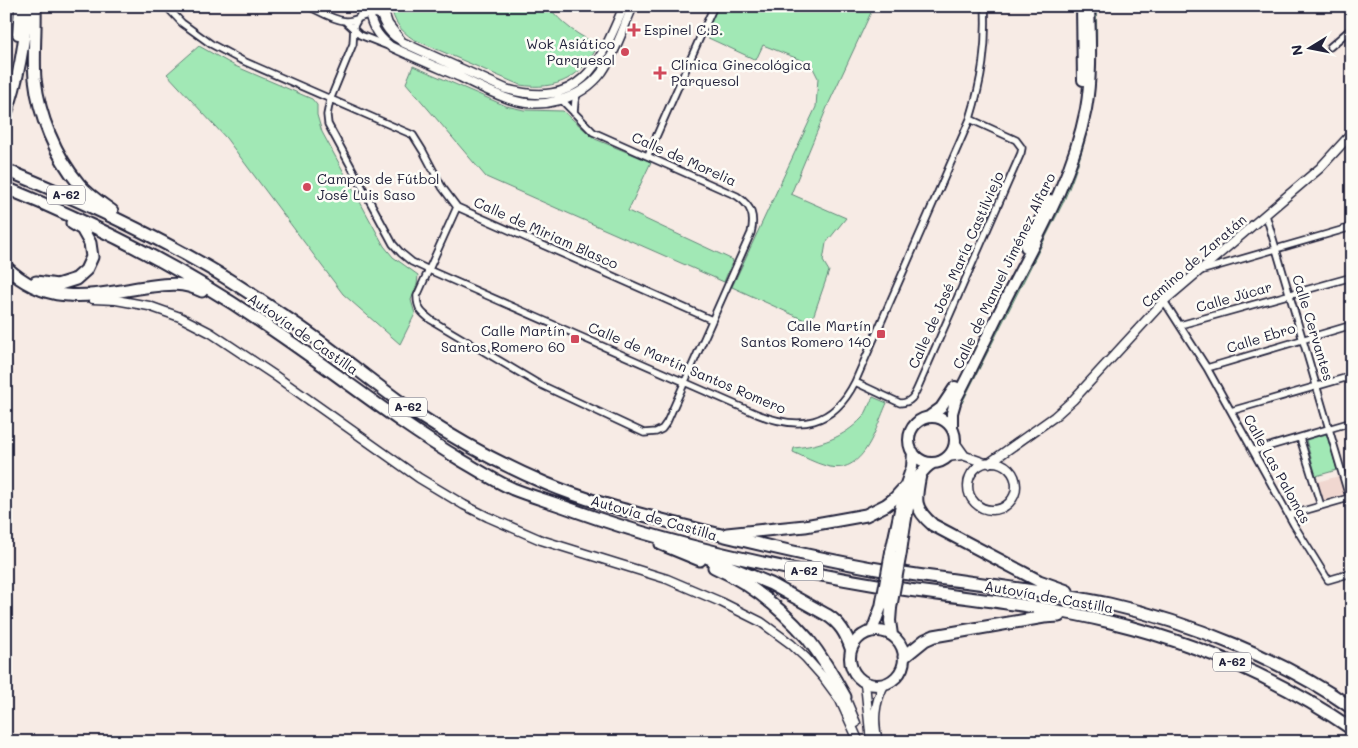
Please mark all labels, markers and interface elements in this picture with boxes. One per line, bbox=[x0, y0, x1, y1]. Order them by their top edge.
place label: Espinel C.B. bbox=[644, 20, 723, 39]
north arrow bbox=[1286, 22, 1336, 72]
marker: Espinel C.B. bbox=[628, 24, 640, 36]
place label: Wok Asiático Parquesol bbox=[526, 34, 615, 69]
text: N bbox=[1286, 43, 1307, 57]
marker: Wok Asiático Parquesol bbox=[619, 46, 631, 58]
place label: Clínica Ginecológica Parquesol bbox=[671, 55, 811, 90]
marker: Clínica Ginecológica Parquesol bbox=[653, 66, 667, 80]
street label: Calle de Morelia bbox=[629, 127, 739, 190]
street label: Calle de José María Castilviejo bbox=[903, 168, 1008, 372]
place label: Campos de Fútbol José Luis Saso bbox=[317, 169, 440, 204]
street label: Calle de Manuel Jiménez Alfaro bbox=[948, 170, 1059, 372]
marker: Campos de Fútbol José Luis Saso bbox=[301, 181, 313, 193]
road number: A-62 bbox=[47, 186, 85, 204]
street label: Calle de Miriam Blasco bbox=[471, 192, 621, 273]
street label: Camino de Zaratán bbox=[1137, 210, 1250, 312]
street label: Calle Cervantes bbox=[1288, 272, 1339, 383]
street label: Calle Júcar bbox=[1194, 277, 1274, 316]
street label: Autovía de Castilla bbox=[244, 288, 362, 379]
place label: Calle Martín Santos Romero 140 bbox=[741, 316, 871, 351]
street label: Calle de Martín Santos Romero bbox=[585, 317, 789, 418]
street label: Calle Ebro bbox=[1224, 318, 1298, 357]
place label: Calle Martín Santos Romero 60 bbox=[441, 321, 565, 356]
marker: Calle Martín Santos Romero 140 bbox=[875, 328, 887, 340]
marker: Calle Martín Santos Romero 60 bbox=[569, 333, 581, 345]
road number: A-62 bbox=[389, 398, 427, 417]
street label: Calle Las Palomas bbox=[1240, 411, 1315, 527]
street label: Autovía de Castilla bbox=[589, 490, 720, 545]
road number: A-62 bbox=[785, 562, 823, 580]
street label: Autovía de Castilla bbox=[983, 576, 1115, 617]
road number: A-62 bbox=[1213, 652, 1251, 672]

